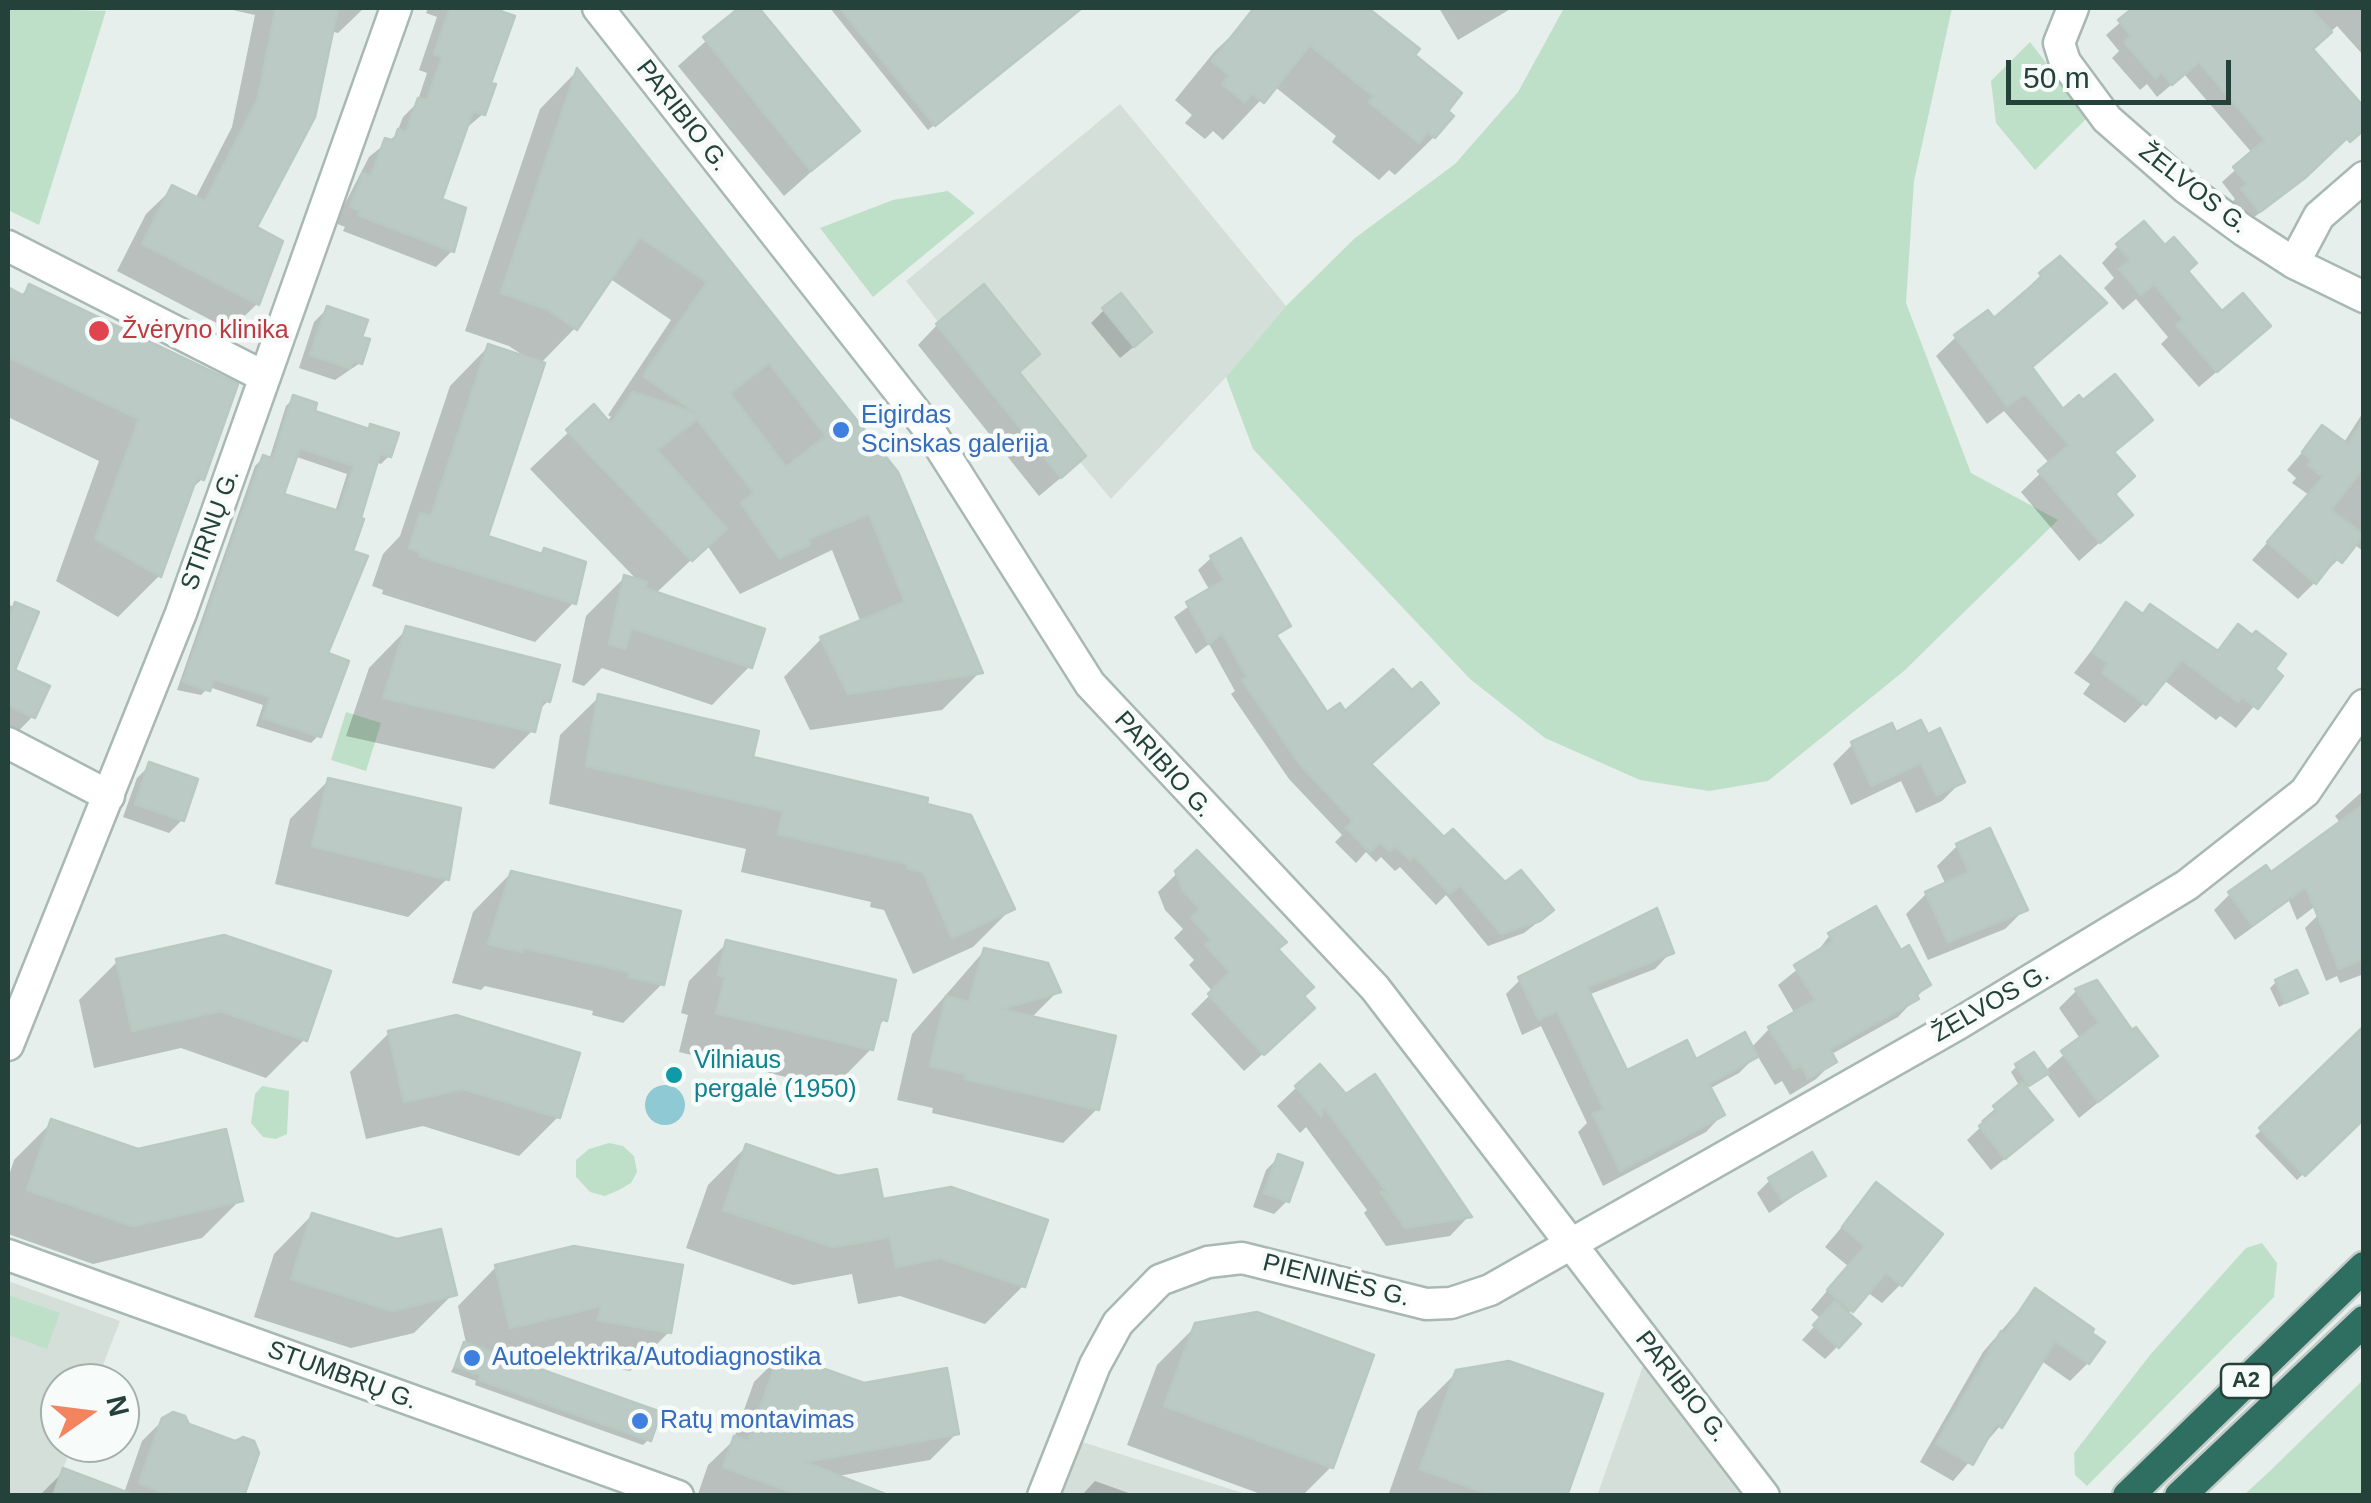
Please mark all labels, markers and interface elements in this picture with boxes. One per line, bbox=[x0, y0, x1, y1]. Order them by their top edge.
scale bar bbox=[2011, 40, 2236, 102]
street label: PARIBIO G. bbox=[629, 54, 735, 178]
text: 50 m bbox=[2023, 61, 2090, 94]
street label: ŽELVOS G. bbox=[2132, 137, 2254, 241]
place label: Žvėryno klinika bbox=[122, 316, 289, 346]
marker: Žvėryno klinika bbox=[86, 318, 112, 344]
place label: Eigirdas Scinskas galerija bbox=[861, 401, 1049, 460]
marker: Eigirdas Scinskas galerija bbox=[830, 419, 852, 441]
street label: STIRNŲ G. bbox=[175, 465, 247, 595]
street label: PARIBIO G. bbox=[1107, 706, 1219, 824]
street label: ŽELVOS G. bbox=[1927, 958, 2055, 1050]
place label: Vilniaus pergalė (1950) bbox=[694, 1046, 857, 1105]
marker: Vilniaus pergalė (1950) bbox=[663, 1064, 685, 1086]
street label: PIENINĖS G. bbox=[1260, 1248, 1412, 1314]
street label: PARIBIO G. bbox=[1628, 1325, 1734, 1449]
street label: STUMBRŲ G. bbox=[263, 1335, 421, 1417]
place label: Autoelektrika/Autodiagnostika bbox=[492, 1343, 821, 1373]
marker: Autoelektrika/Autodiagnostika bbox=[461, 1347, 483, 1369]
north arrow bbox=[40, 1363, 140, 1463]
road number: A2 bbox=[2221, 1364, 2271, 1398]
text: N bbox=[100, 1393, 135, 1420]
place label: Ratų montavimas bbox=[660, 1406, 855, 1436]
marker: Ratų montavimas bbox=[629, 1410, 651, 1432]

